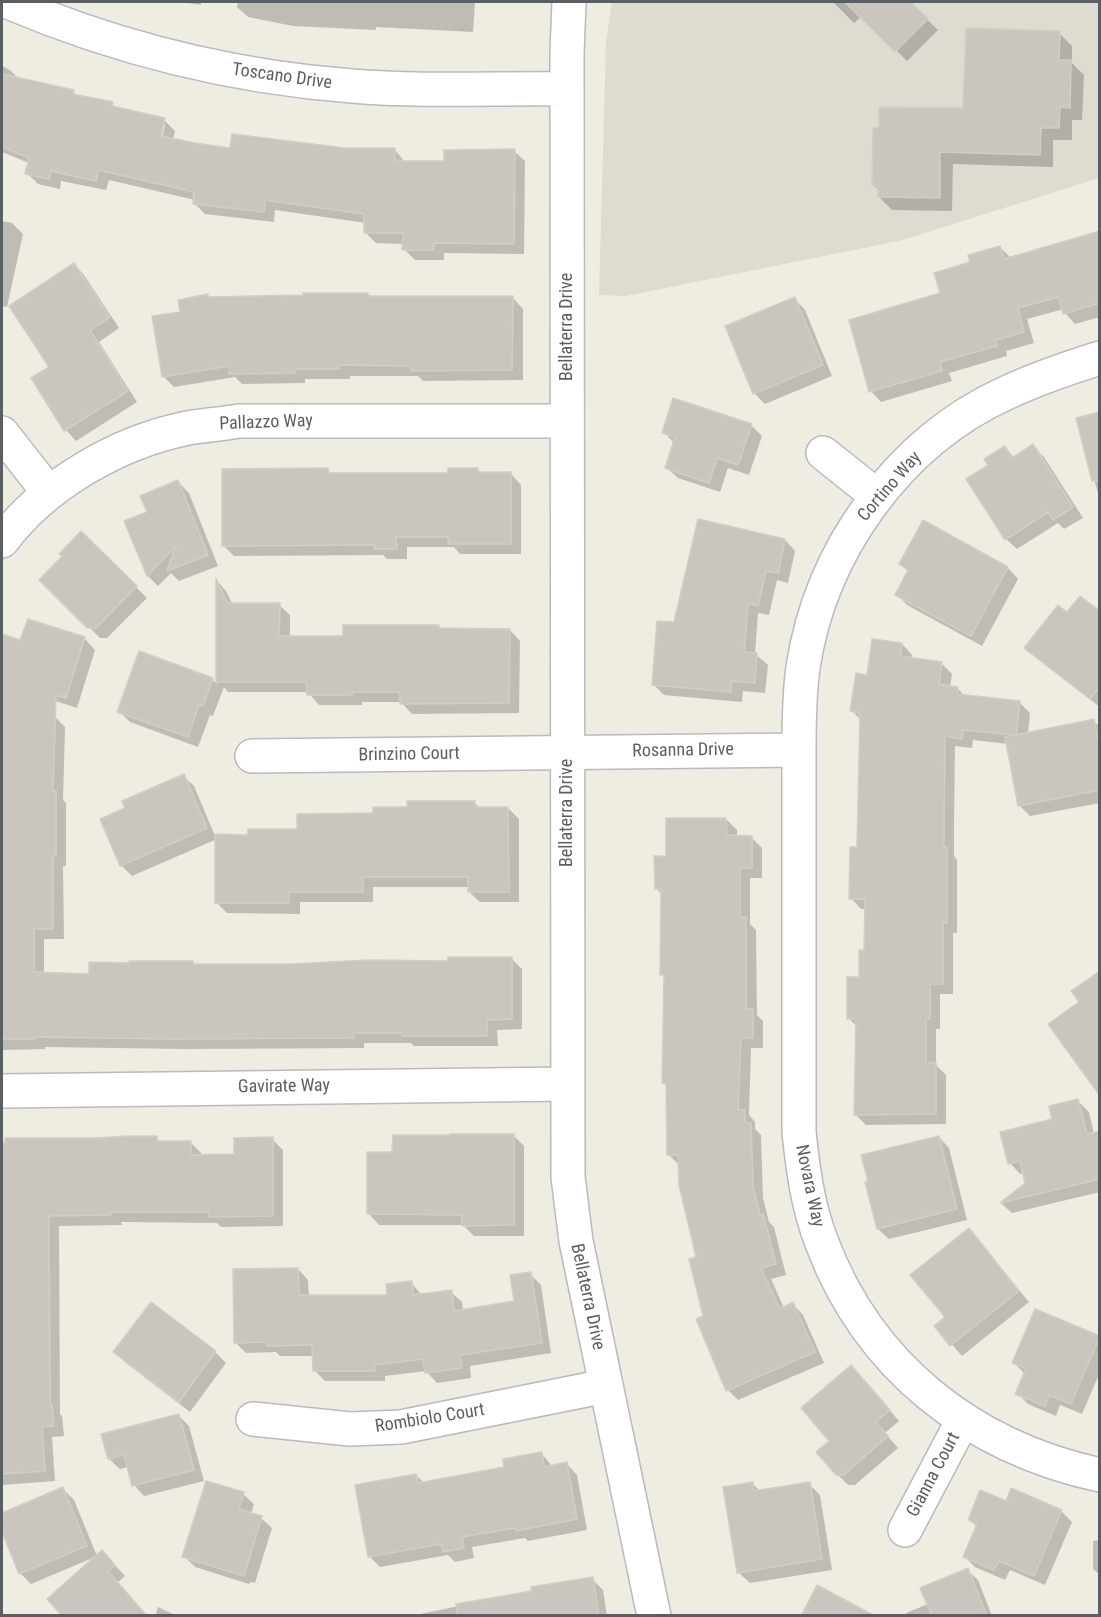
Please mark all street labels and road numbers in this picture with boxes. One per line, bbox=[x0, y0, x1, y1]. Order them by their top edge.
street label: Toscano Drive bbox=[231, 59, 333, 95]
street label: Bellaterra Drive bbox=[556, 273, 578, 381]
street label: Pallazzo Way bbox=[219, 411, 313, 435]
street label: Cortino Way bbox=[854, 447, 926, 527]
street label: Rosanna Drive bbox=[632, 739, 734, 763]
street label: Brinzino Court bbox=[358, 743, 460, 767]
street label: Bellaterra Drive bbox=[556, 759, 578, 867]
street label: Gavirate Way bbox=[238, 1075, 330, 1099]
street label: Novara Way bbox=[790, 1143, 828, 1229]
street label: Bellaterra Drive bbox=[565, 1242, 609, 1352]
street label: Rombiolo Court bbox=[374, 1400, 486, 1438]
street label: Gianna Court bbox=[903, 1429, 965, 1521]

